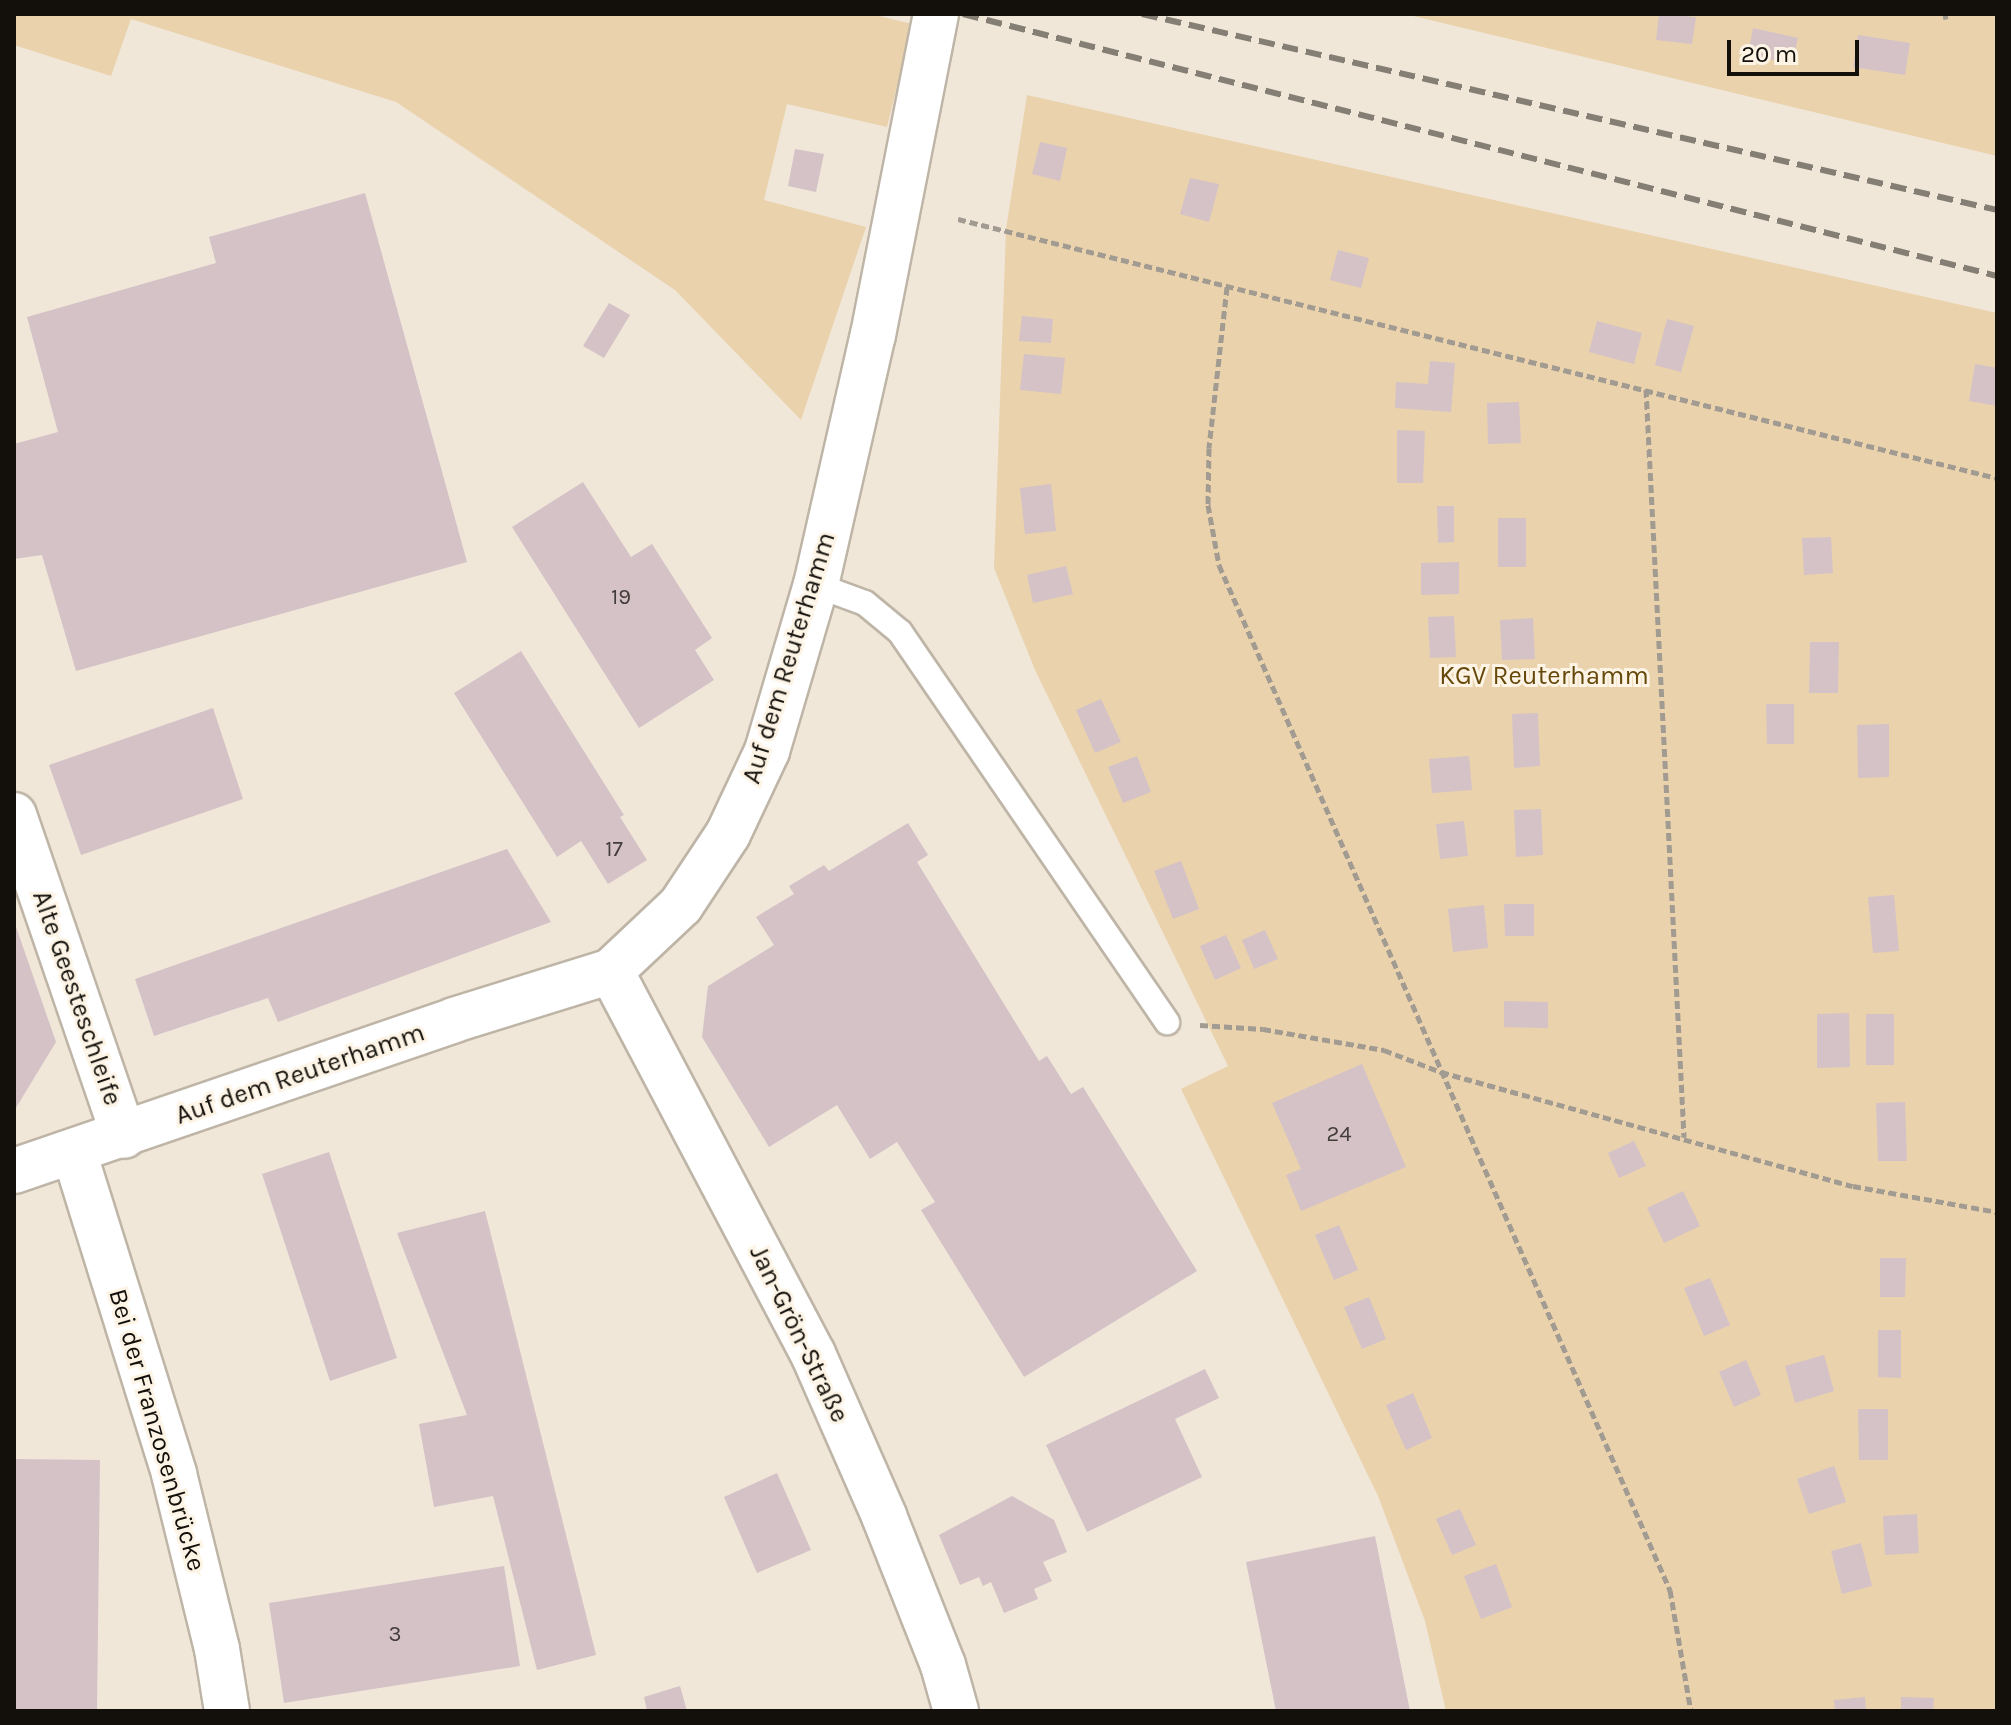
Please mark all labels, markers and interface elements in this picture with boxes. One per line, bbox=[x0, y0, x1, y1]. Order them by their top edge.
scale bar bbox=[1731, 24, 1863, 74]
text: 20 m bbox=[1741, 40, 1797, 68]
street label: Auf dem Reuterhamm bbox=[736, 529, 842, 787]
house number: 19 bbox=[611, 585, 631, 611]
park label: KGV Reuterhamm bbox=[1439, 660, 1649, 692]
house number: 17 bbox=[605, 837, 623, 863]
street label: Alte Geesteschleife bbox=[26, 886, 128, 1110]
street label: Auf dem Reuterhamm bbox=[171, 1017, 429, 1131]
house number: 24 bbox=[1326, 1122, 1352, 1148]
street label: Jan-Grön-Straße bbox=[743, 1240, 855, 1428]
street label: Bei der Franzosenbrücke bbox=[102, 1285, 212, 1575]
house number: 3 bbox=[389, 1622, 401, 1648]

